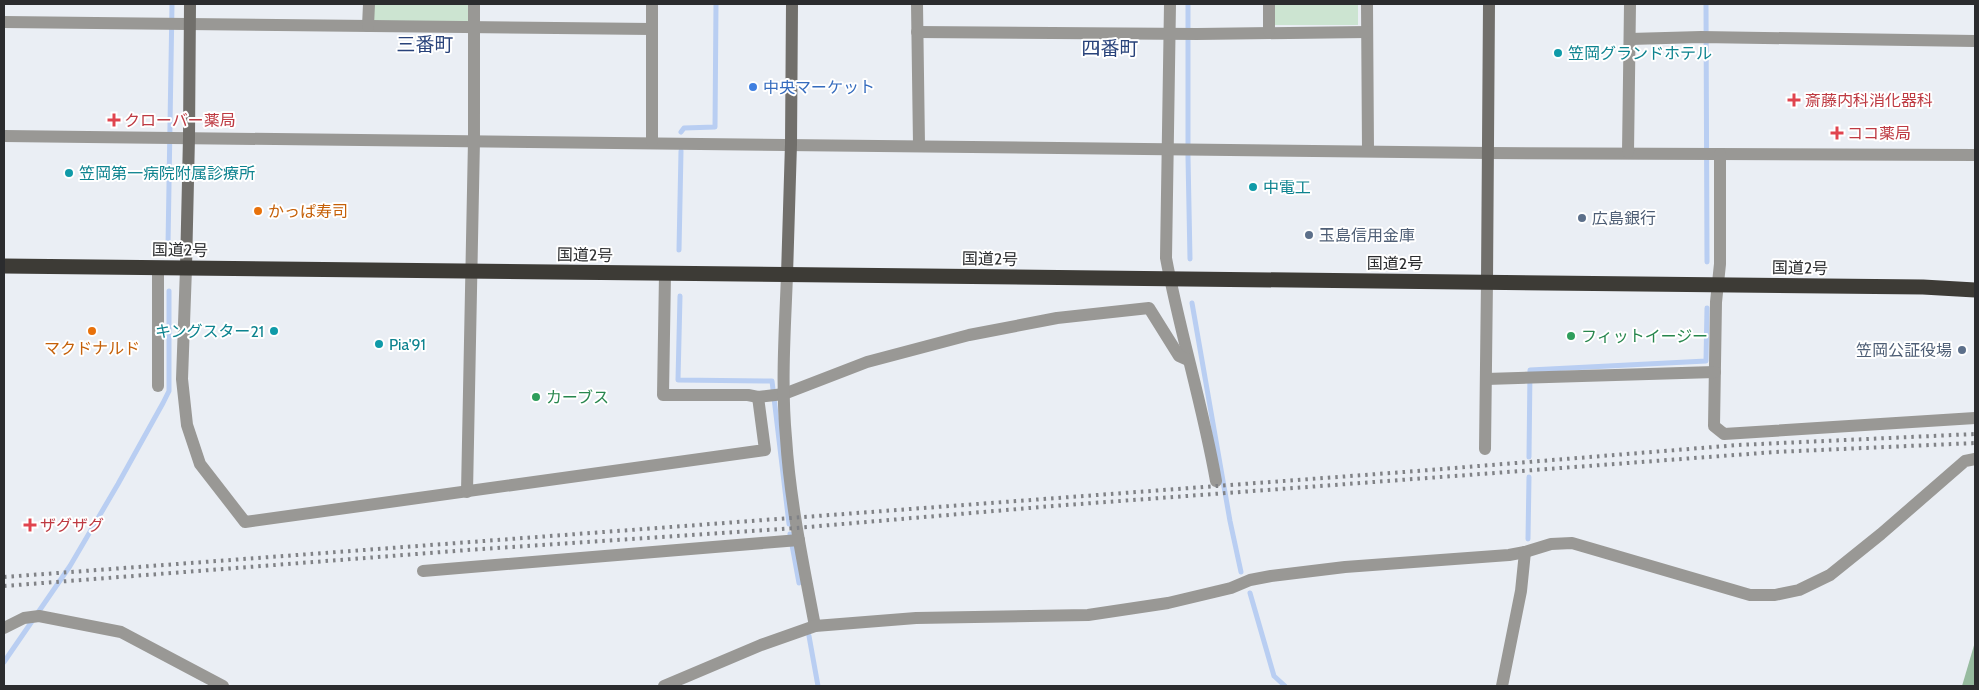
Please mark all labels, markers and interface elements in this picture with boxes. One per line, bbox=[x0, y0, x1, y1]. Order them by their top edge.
district label: 三番町 bbox=[396, 33, 454, 56]
district label: 四番町 bbox=[1081, 37, 1139, 60]
place label: 笠岡グランドホテル bbox=[1568, 44, 1712, 63]
marker: 笠岡グランドホテル bbox=[1552, 47, 1564, 59]
place label: 中央マーケット bbox=[763, 78, 875, 97]
marker: 中央マーケット bbox=[747, 81, 759, 93]
place label: 斎藤内科消化器科 bbox=[1805, 91, 1933, 110]
marker: 斎藤内科消化器科 bbox=[1787, 93, 1801, 107]
place label: クローバー薬局 bbox=[124, 111, 236, 130]
marker: クローバー薬局 bbox=[108, 114, 120, 126]
place label: ココ薬局 bbox=[1847, 124, 1911, 143]
marker: ココ薬局 bbox=[1831, 127, 1843, 139]
place label: 笠岡第一病院附属診療所 bbox=[79, 164, 255, 183]
marker: 笠岡第一病院附属診療所 bbox=[63, 167, 75, 179]
place label: 中電工 bbox=[1263, 178, 1311, 197]
marker: 中電工 bbox=[1247, 181, 1259, 193]
place label: かっぱ寿司 bbox=[268, 202, 348, 221]
marker: かっぱ寿司 bbox=[252, 205, 264, 217]
place label: 広島銀行 bbox=[1592, 209, 1656, 228]
marker: 広島銀行 bbox=[1576, 212, 1588, 224]
place label: 玉島信用金庫 bbox=[1319, 226, 1415, 245]
marker: 玉島信用金庫 bbox=[1303, 229, 1315, 241]
street label: 国道2号 bbox=[152, 240, 208, 260]
street label: 国道2号 bbox=[557, 245, 613, 265]
street label: 国道2号 bbox=[962, 249, 1018, 269]
street label: 国道2号 bbox=[1367, 254, 1423, 273]
street label: 国道2号 bbox=[1772, 258, 1828, 278]
place label: キングスター21 bbox=[155, 322, 264, 341]
marker: マクドナルド bbox=[86, 325, 98, 337]
marker: キングスター21 bbox=[268, 325, 280, 337]
place label: フィットイージー bbox=[1581, 327, 1708, 346]
marker: フィットイージー bbox=[1565, 330, 1577, 342]
place label: Pia'91 bbox=[389, 335, 426, 354]
marker: Pia'91 bbox=[373, 338, 385, 350]
place label: マクドナルド bbox=[44, 339, 140, 358]
place label: 笠岡公証役場 bbox=[1856, 341, 1952, 360]
marker: 笠岡公証役場 bbox=[1956, 344, 1968, 356]
place label: カーブス bbox=[546, 388, 609, 407]
marker: カーブス bbox=[530, 391, 542, 403]
place label: ザグザグ bbox=[40, 516, 104, 535]
marker: ザグザグ bbox=[24, 519, 36, 531]

